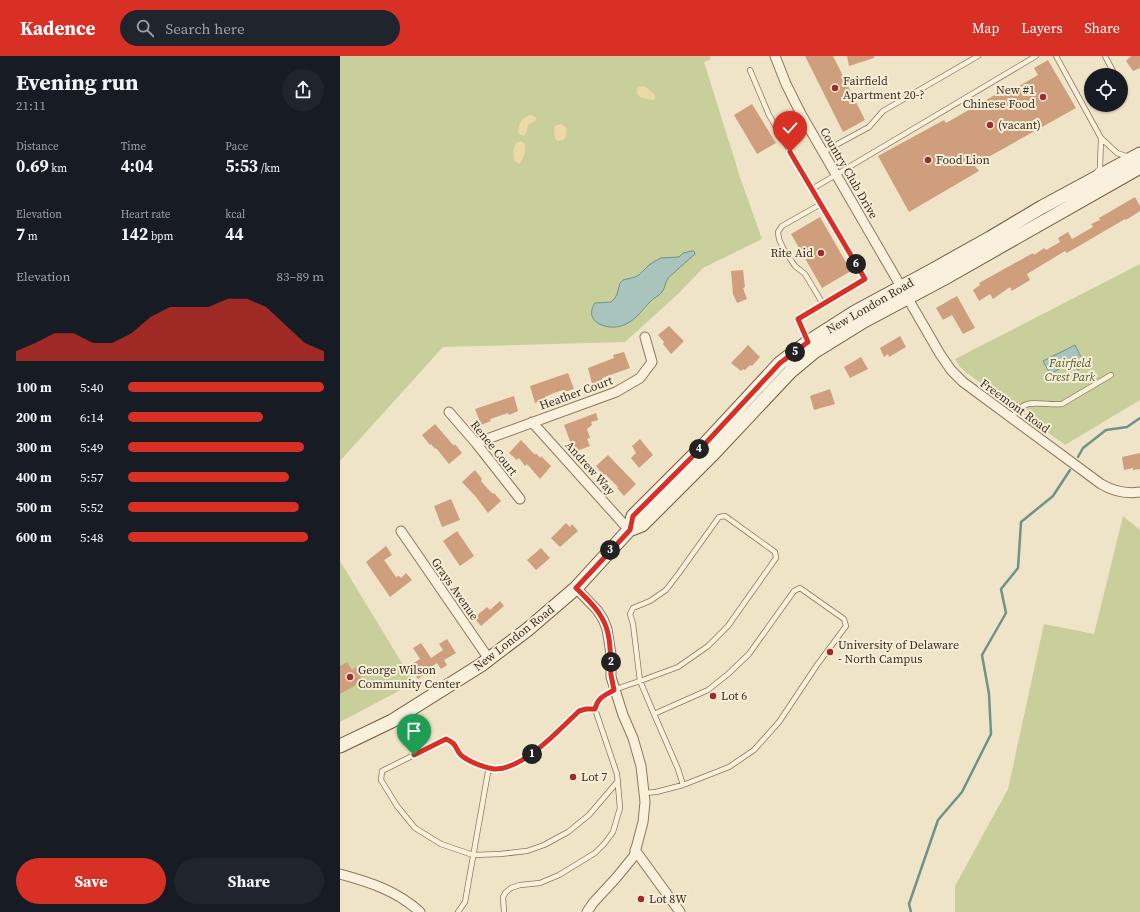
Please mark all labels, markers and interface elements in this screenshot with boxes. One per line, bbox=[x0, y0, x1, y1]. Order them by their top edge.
search box bbox=[120, 10, 400, 46]
text: Kadence bbox=[20, 15, 96, 41]
icon: search bbox=[134, 17, 156, 39]
text: Search here bbox=[166, 18, 245, 39]
text: Map bbox=[972, 18, 999, 38]
text: Layers bbox=[1021, 18, 1063, 38]
text: Share bbox=[1085, 18, 1120, 38]
text: Evening run bbox=[16, 67, 139, 97]
map controls bbox=[1084, 68, 1128, 112]
button: locate bbox=[1084, 68, 1128, 112]
button: share bbox=[282, 69, 324, 111]
place label: Fairfield Apartment 20-? bbox=[843, 73, 924, 103]
place label: New #1 Chinese Food bbox=[963, 82, 1035, 112]
marker: Fairfield Apartment 20-? bbox=[830, 83, 840, 93]
marker: New #1 Chinese Food bbox=[1038, 92, 1048, 102]
text: 21:11 bbox=[16, 97, 46, 114]
pin bbox=[773, 111, 807, 152]
icon: check bbox=[779, 117, 801, 139]
place label: (vacant) bbox=[998, 117, 1041, 133]
marker: (vacant) bbox=[985, 120, 995, 130]
street label: Country Club Drive bbox=[816, 124, 882, 222]
text: Distance bbox=[16, 139, 59, 154]
text: Time bbox=[121, 139, 146, 154]
text: Pace bbox=[225, 139, 248, 154]
place label: Food Lion bbox=[936, 152, 990, 168]
text: 0.69 bbox=[16, 154, 49, 178]
text: 4:04 bbox=[121, 154, 153, 178]
text: 5:53 bbox=[225, 154, 258, 178]
marker: Food Lion bbox=[923, 155, 933, 165]
text: km bbox=[49, 161, 67, 176]
text: /km bbox=[258, 161, 280, 176]
text: Elevation bbox=[16, 207, 62, 222]
text: Heart rate bbox=[121, 207, 170, 222]
text: kcal bbox=[225, 207, 245, 222]
text: 7 bbox=[16, 222, 25, 246]
text: 142 bbox=[121, 222, 148, 246]
text: 44 bbox=[225, 222, 244, 246]
text: m bbox=[25, 229, 38, 244]
text: bpm bbox=[148, 229, 173, 244]
place label: Rite Aid bbox=[770, 245, 813, 261]
marker: Rite Aid bbox=[816, 248, 826, 258]
pin: 6 bbox=[846, 254, 866, 274]
text: 6 bbox=[853, 256, 859, 271]
text: Elevation bbox=[16, 268, 70, 285]
text: 83–89 m bbox=[277, 268, 324, 285]
street label: New London Road bbox=[823, 274, 917, 338]
pin: 5 bbox=[785, 342, 805, 362]
text: 5 bbox=[792, 344, 798, 359]
park label: Fairfield Crest Park bbox=[1045, 355, 1096, 385]
street label: Heather Court bbox=[537, 372, 615, 414]
street label: Freemont Road bbox=[977, 375, 1053, 437]
text: 100 m bbox=[16, 379, 52, 396]
text: 5:40 bbox=[80, 379, 103, 396]
text: 200 m bbox=[16, 409, 52, 426]
text: 6:14 bbox=[80, 409, 103, 426]
street label: Renee Court bbox=[467, 417, 521, 479]
street label: Andrew Way bbox=[561, 438, 619, 499]
text: 300 m bbox=[16, 439, 52, 456]
text: 5:49 bbox=[80, 439, 103, 456]
pin: 4 bbox=[689, 439, 709, 459]
text: 4 bbox=[696, 441, 702, 456]
text: 400 m bbox=[16, 469, 52, 486]
text: 5:57 bbox=[80, 469, 103, 486]
text: 500 m bbox=[16, 499, 52, 516]
text: 5:52 bbox=[80, 499, 103, 516]
text: 600 m bbox=[16, 529, 52, 546]
text: 5:48 bbox=[80, 529, 103, 546]
pin: 3 bbox=[600, 540, 620, 560]
text: 3 bbox=[607, 542, 613, 557]
street label: Grays Avenue bbox=[428, 555, 482, 623]
street label: New London Road bbox=[470, 601, 558, 675]
place label: University of Delaware - North Campus bbox=[838, 637, 959, 667]
marker: University of Delaware - North Campus bbox=[825, 647, 835, 657]
pin: 2 bbox=[601, 652, 621, 672]
text: 2 bbox=[608, 654, 614, 669]
place label: George Wilson Community Center bbox=[358, 662, 460, 692]
marker: George Wilson Community Center bbox=[345, 672, 355, 682]
place label: Lot 6 bbox=[721, 688, 747, 704]
marker: Lot 6 bbox=[708, 691, 718, 701]
pin bbox=[397, 714, 431, 755]
icon: arrive bbox=[403, 720, 425, 742]
pin: 1 bbox=[522, 744, 542, 764]
text: 1 bbox=[529, 746, 535, 761]
place label: Lot 7 bbox=[581, 769, 607, 785]
marker: Lot 7 bbox=[568, 772, 578, 782]
button: Save bbox=[16, 858, 166, 904]
button: Share bbox=[174, 858, 324, 904]
place label: Lot 8W bbox=[649, 891, 687, 907]
marker: Lot 8W bbox=[636, 894, 646, 904]

